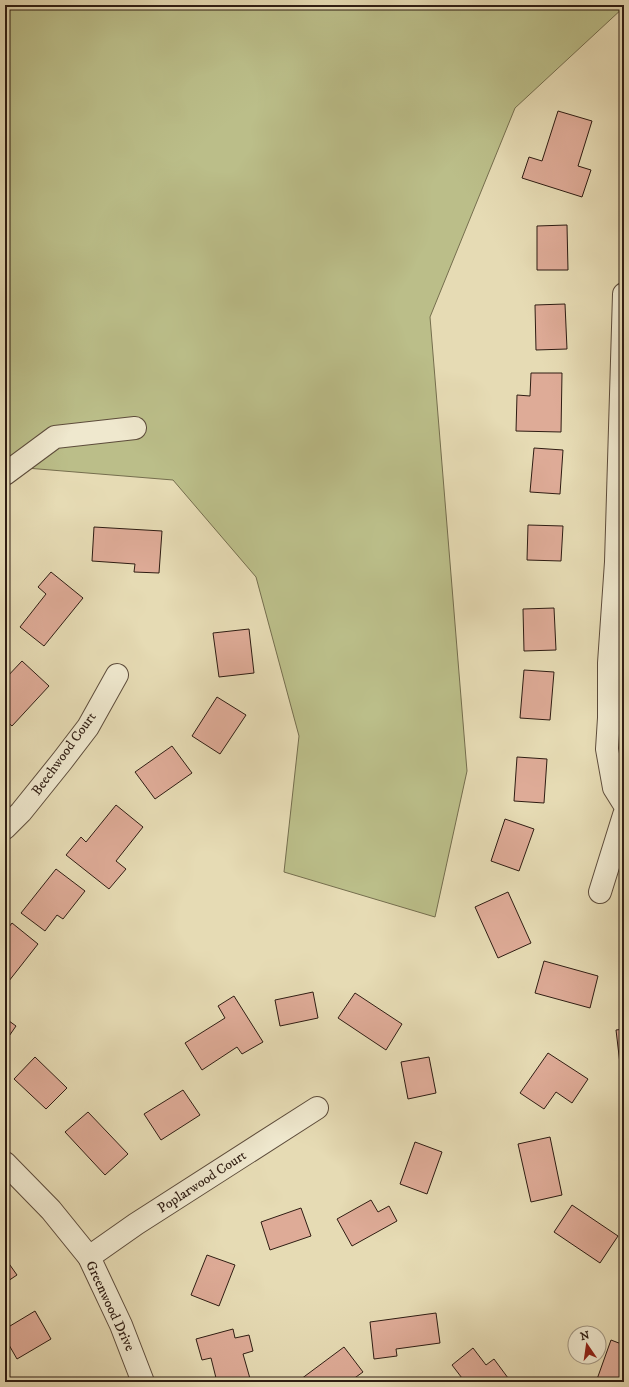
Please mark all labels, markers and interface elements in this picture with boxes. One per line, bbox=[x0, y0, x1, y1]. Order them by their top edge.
street label: Beechwood Court bbox=[28, 708, 101, 799]
street label: Poplarwood Court bbox=[154, 1146, 250, 1217]
street label: Greenwood Drive bbox=[81, 1258, 139, 1354]
north arrow bbox=[567, 1325, 607, 1365]
text: N bbox=[579, 1328, 591, 1344]

